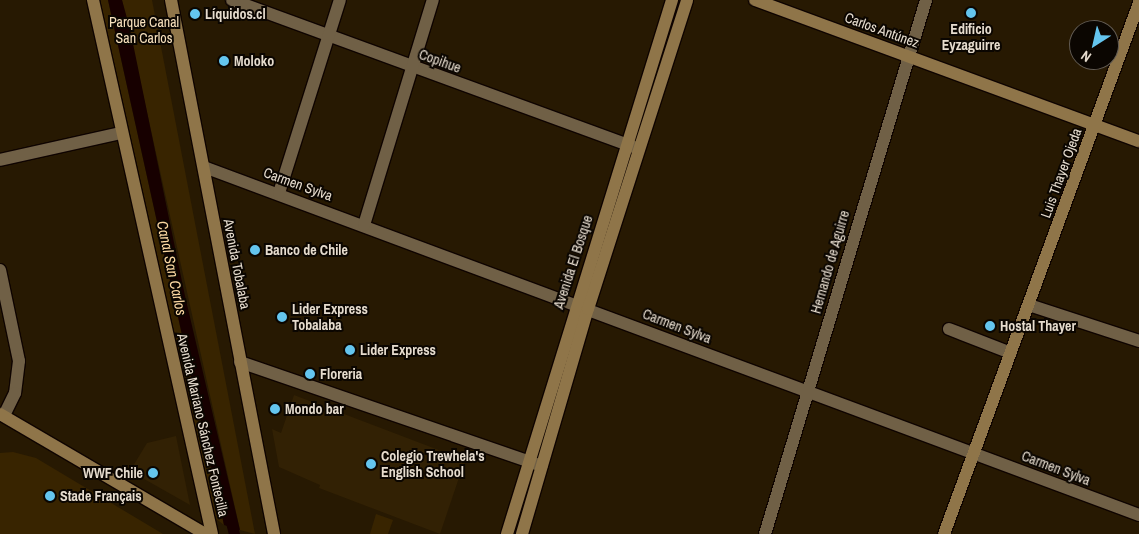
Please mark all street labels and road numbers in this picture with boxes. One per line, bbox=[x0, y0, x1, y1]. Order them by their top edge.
street label: Carlos Antúnez bbox=[842, 9, 922, 51]
street label: Copihue bbox=[417, 46, 463, 76]
street label: Luis Thayer Ojeda bbox=[1037, 126, 1085, 220]
street label: Carmen Sylva bbox=[261, 164, 335, 204]
street label: Hernando de Aguirre bbox=[807, 208, 853, 316]
street label: Avenida El Bosque bbox=[550, 213, 596, 311]
street label: Avenida Tobalaba bbox=[220, 217, 254, 311]
street label: Carmen Sylva bbox=[640, 305, 714, 347]
street label: Avenida Mariano Sánchez Fontecilla bbox=[174, 332, 232, 518]
street label: Carmen Sylva bbox=[1019, 447, 1093, 489]

